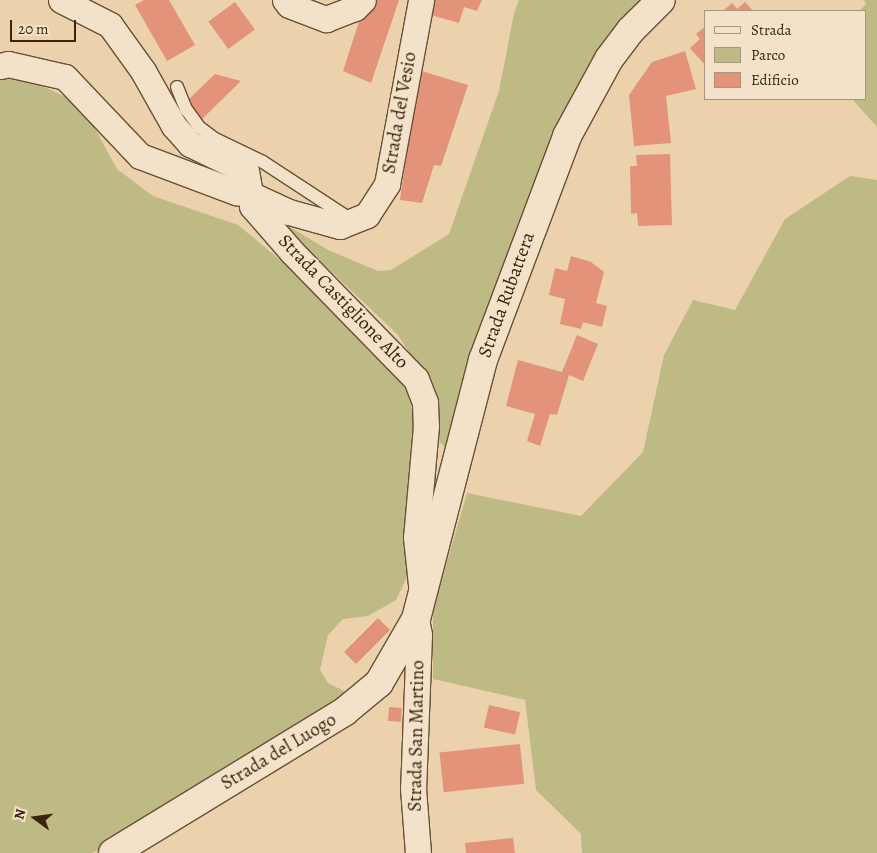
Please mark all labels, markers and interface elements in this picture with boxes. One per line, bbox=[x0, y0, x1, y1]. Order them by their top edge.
scale bar bbox=[12, 10, 79, 42]
legend bbox=[704, 10, 867, 100]
text: 20 m bbox=[18, 19, 49, 39]
text: Strada bbox=[751, 20, 792, 40]
text: Parco bbox=[751, 45, 785, 65]
street label: Strada del Vesio bbox=[378, 50, 422, 176]
text: Edificio bbox=[751, 70, 799, 90]
street label: Strada Rubattera bbox=[474, 229, 540, 361]
street label: Strada Castiglione Alto bbox=[273, 230, 413, 374]
street label: Strada San Martino bbox=[404, 660, 430, 812]
street label: Strada del Luogo bbox=[217, 709, 341, 795]
north arrow bbox=[10, 793, 60, 843]
text: N bbox=[10, 807, 30, 822]

